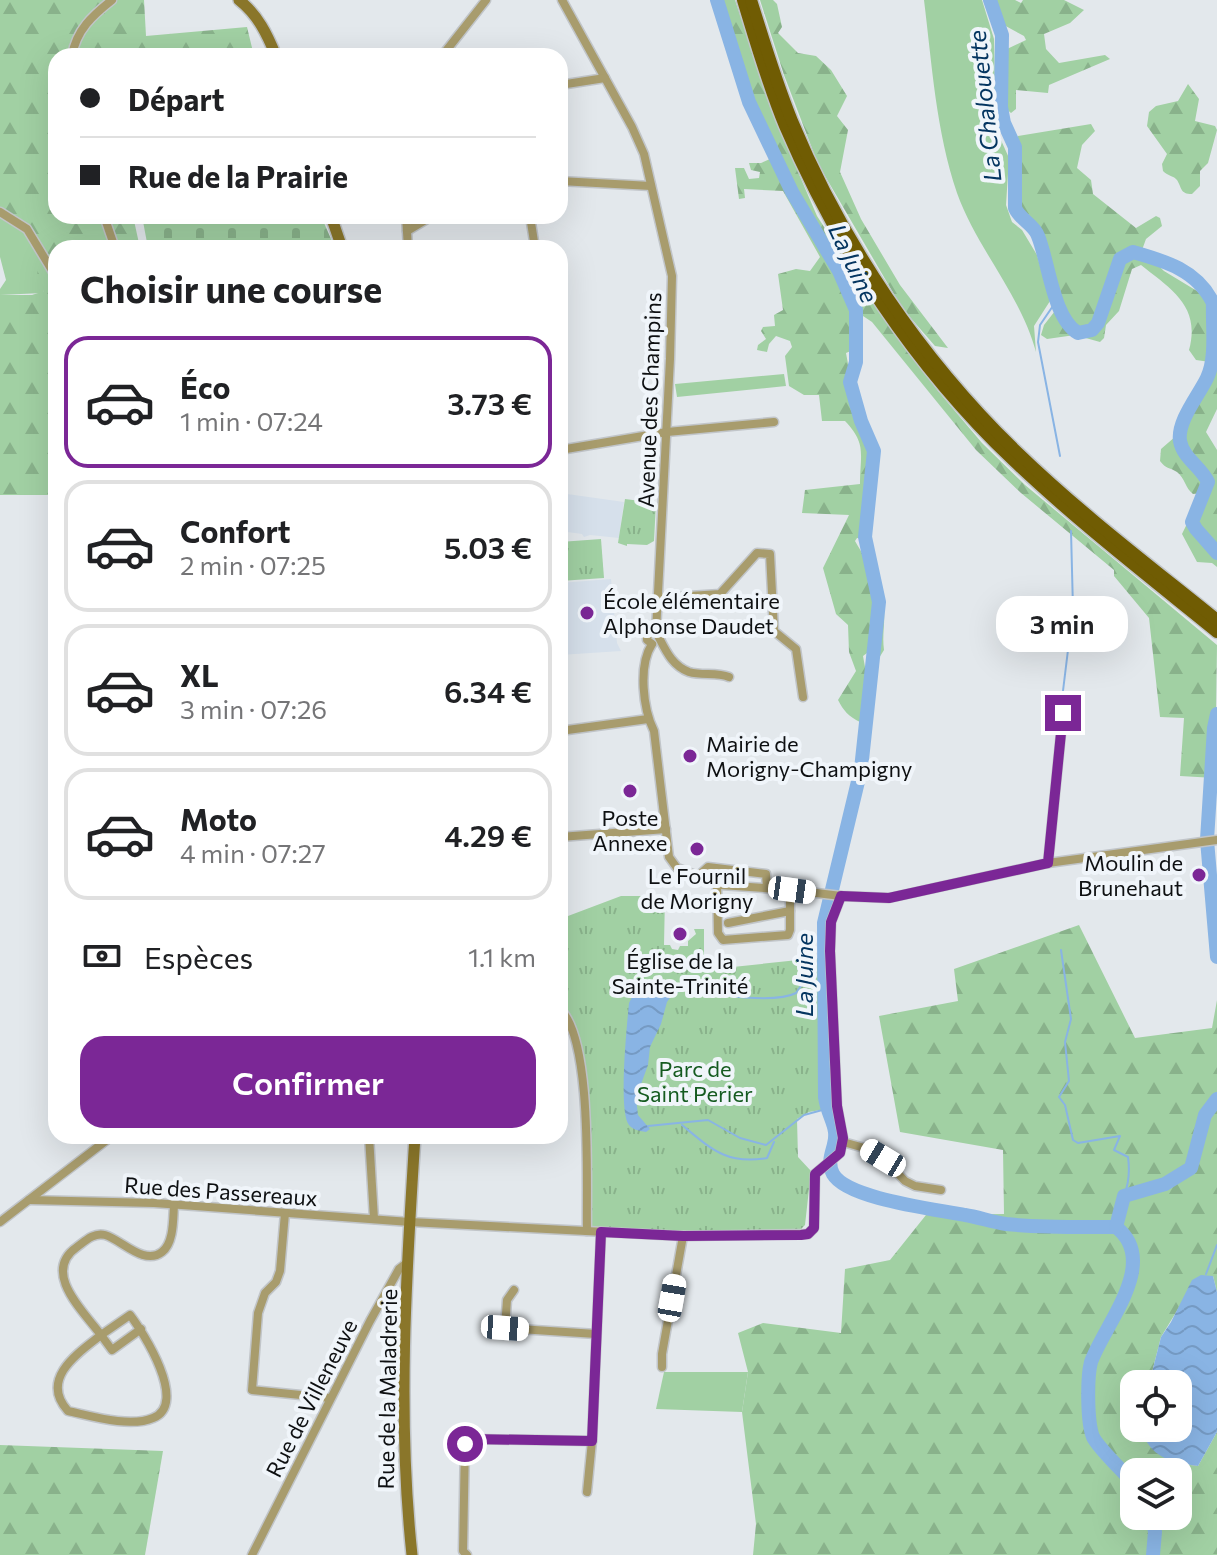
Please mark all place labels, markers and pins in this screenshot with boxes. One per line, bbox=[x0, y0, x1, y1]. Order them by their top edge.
place label: École élémentaire Alphonse Daudet bbox=[603, 587, 780, 639]
marker: École élémentaire Alphonse Daudet bbox=[578, 604, 596, 622]
place label: Mairie de Morigny-Champigny bbox=[706, 730, 912, 782]
marker: Mairie de Morigny-Champigny bbox=[681, 747, 699, 765]
marker: Poste Annexe bbox=[621, 782, 639, 800]
place label: Poste Annexe bbox=[593, 804, 667, 856]
marker: Le Fournil de Morigny bbox=[688, 840, 706, 858]
place label: Moulin de Brunehaut bbox=[1078, 849, 1183, 901]
place label: Le Fournil de Morigny bbox=[641, 862, 753, 914]
marker: Moulin de Brunehaut bbox=[1190, 866, 1208, 884]
marker: Église de la Sainte-Trinité bbox=[671, 925, 689, 943]
place label: Église de la Sainte-Trinité bbox=[612, 947, 748, 999]

